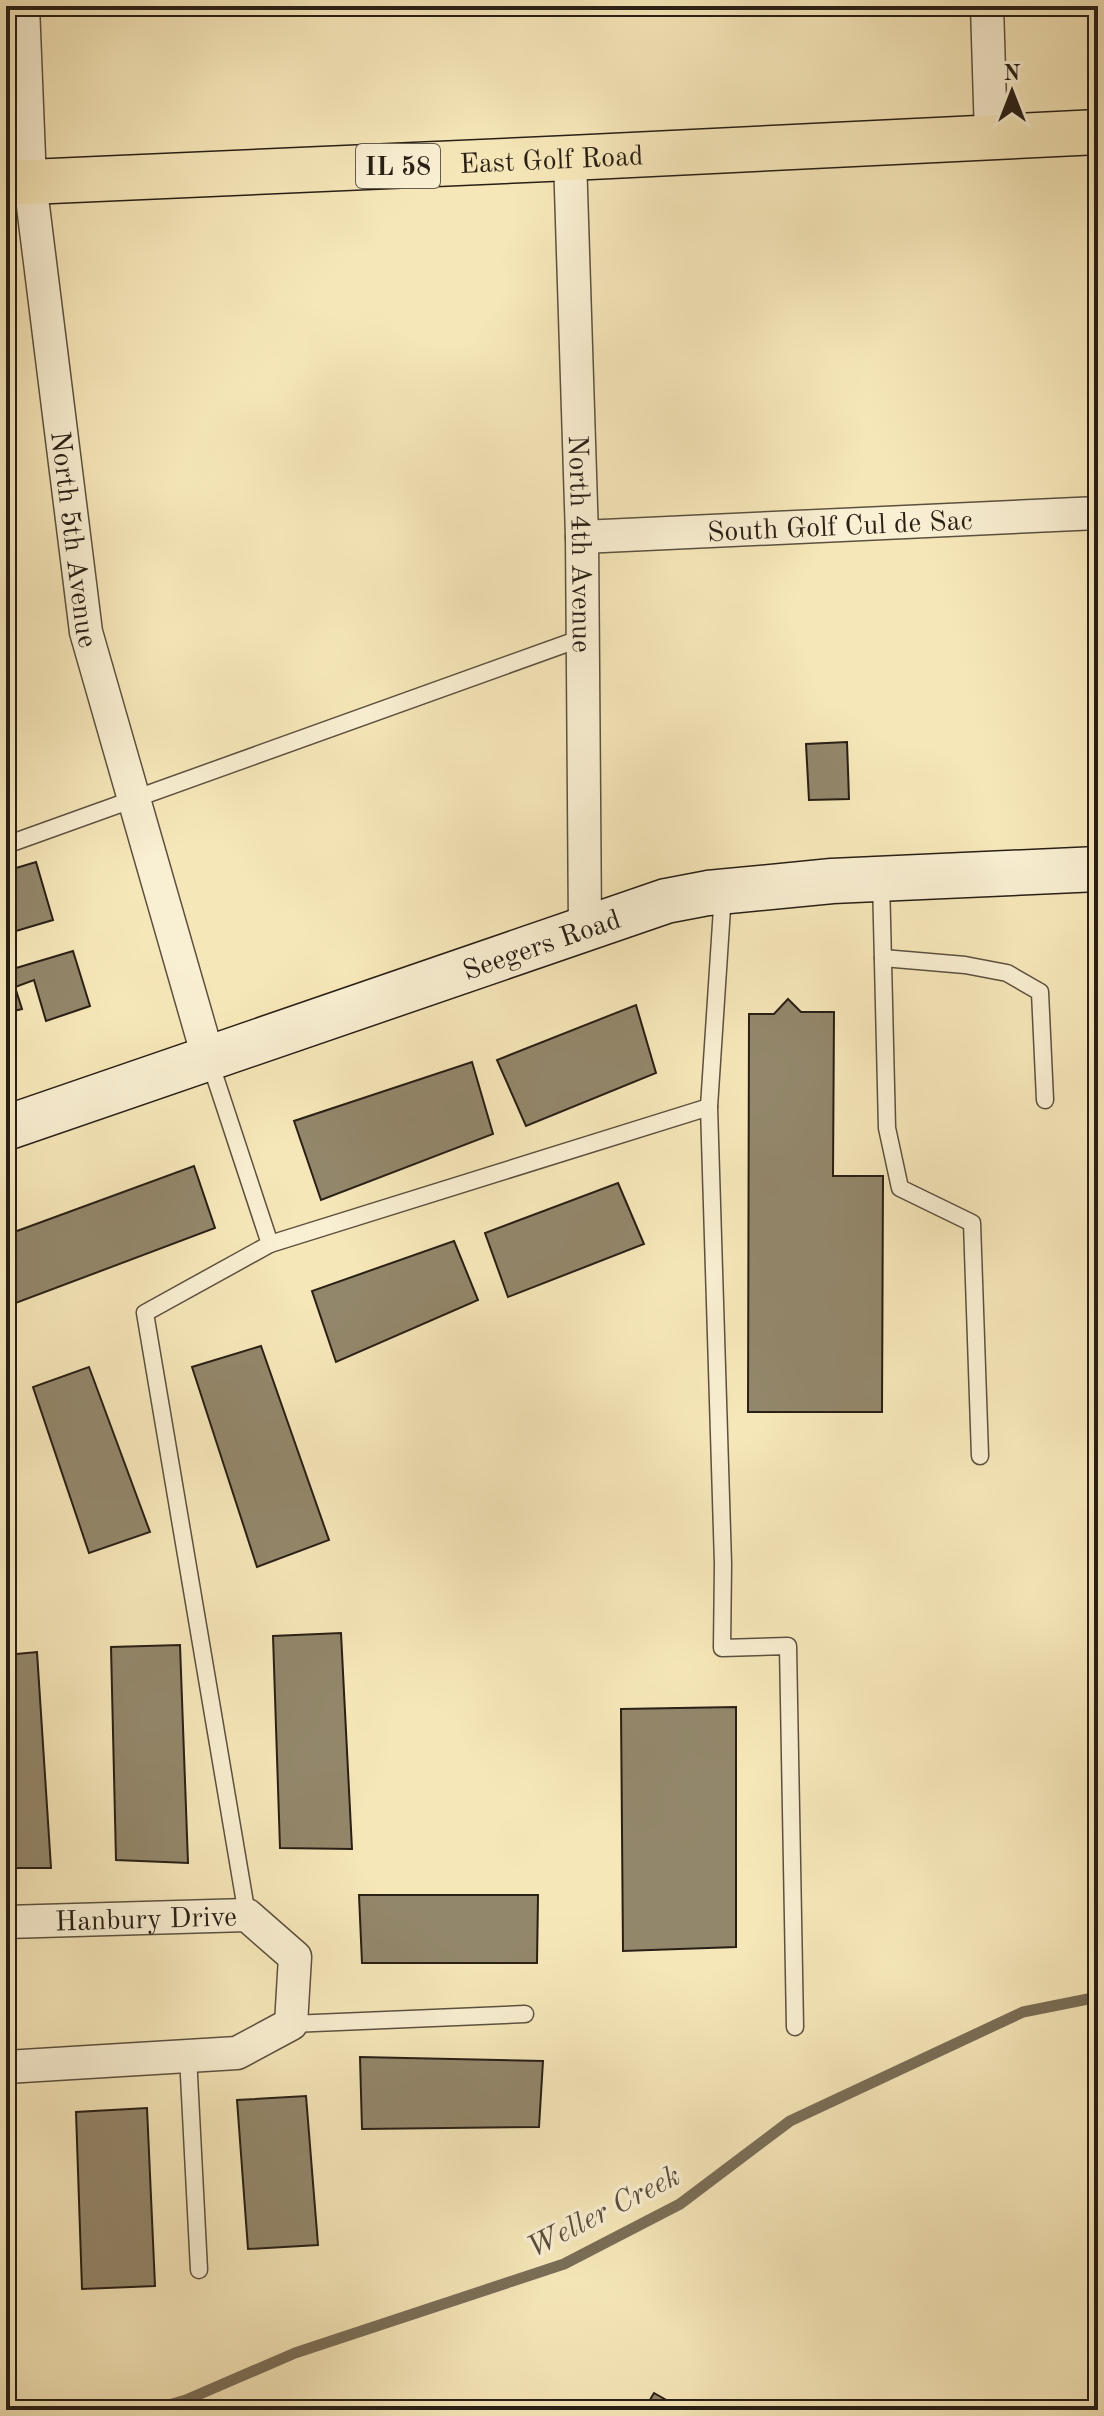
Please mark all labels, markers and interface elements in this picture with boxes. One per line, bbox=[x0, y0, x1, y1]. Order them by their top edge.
north arrow bbox=[972, 52, 1052, 132]
text: N bbox=[1004, 63, 1021, 85]
street label: East Golf Road bbox=[459, 143, 644, 180]
road number: IL 58 bbox=[356, 144, 440, 188]
street label: North 5th Avenue bbox=[44, 430, 101, 651]
street label: North 4th Avenue bbox=[562, 435, 594, 653]
street label: South Golf Cul de Sac bbox=[706, 508, 973, 548]
street label: Seegers Road bbox=[460, 907, 625, 987]
street label: Hanbury Drive bbox=[55, 1904, 237, 1938]
water label: Weller Creek bbox=[522, 2161, 686, 2264]

